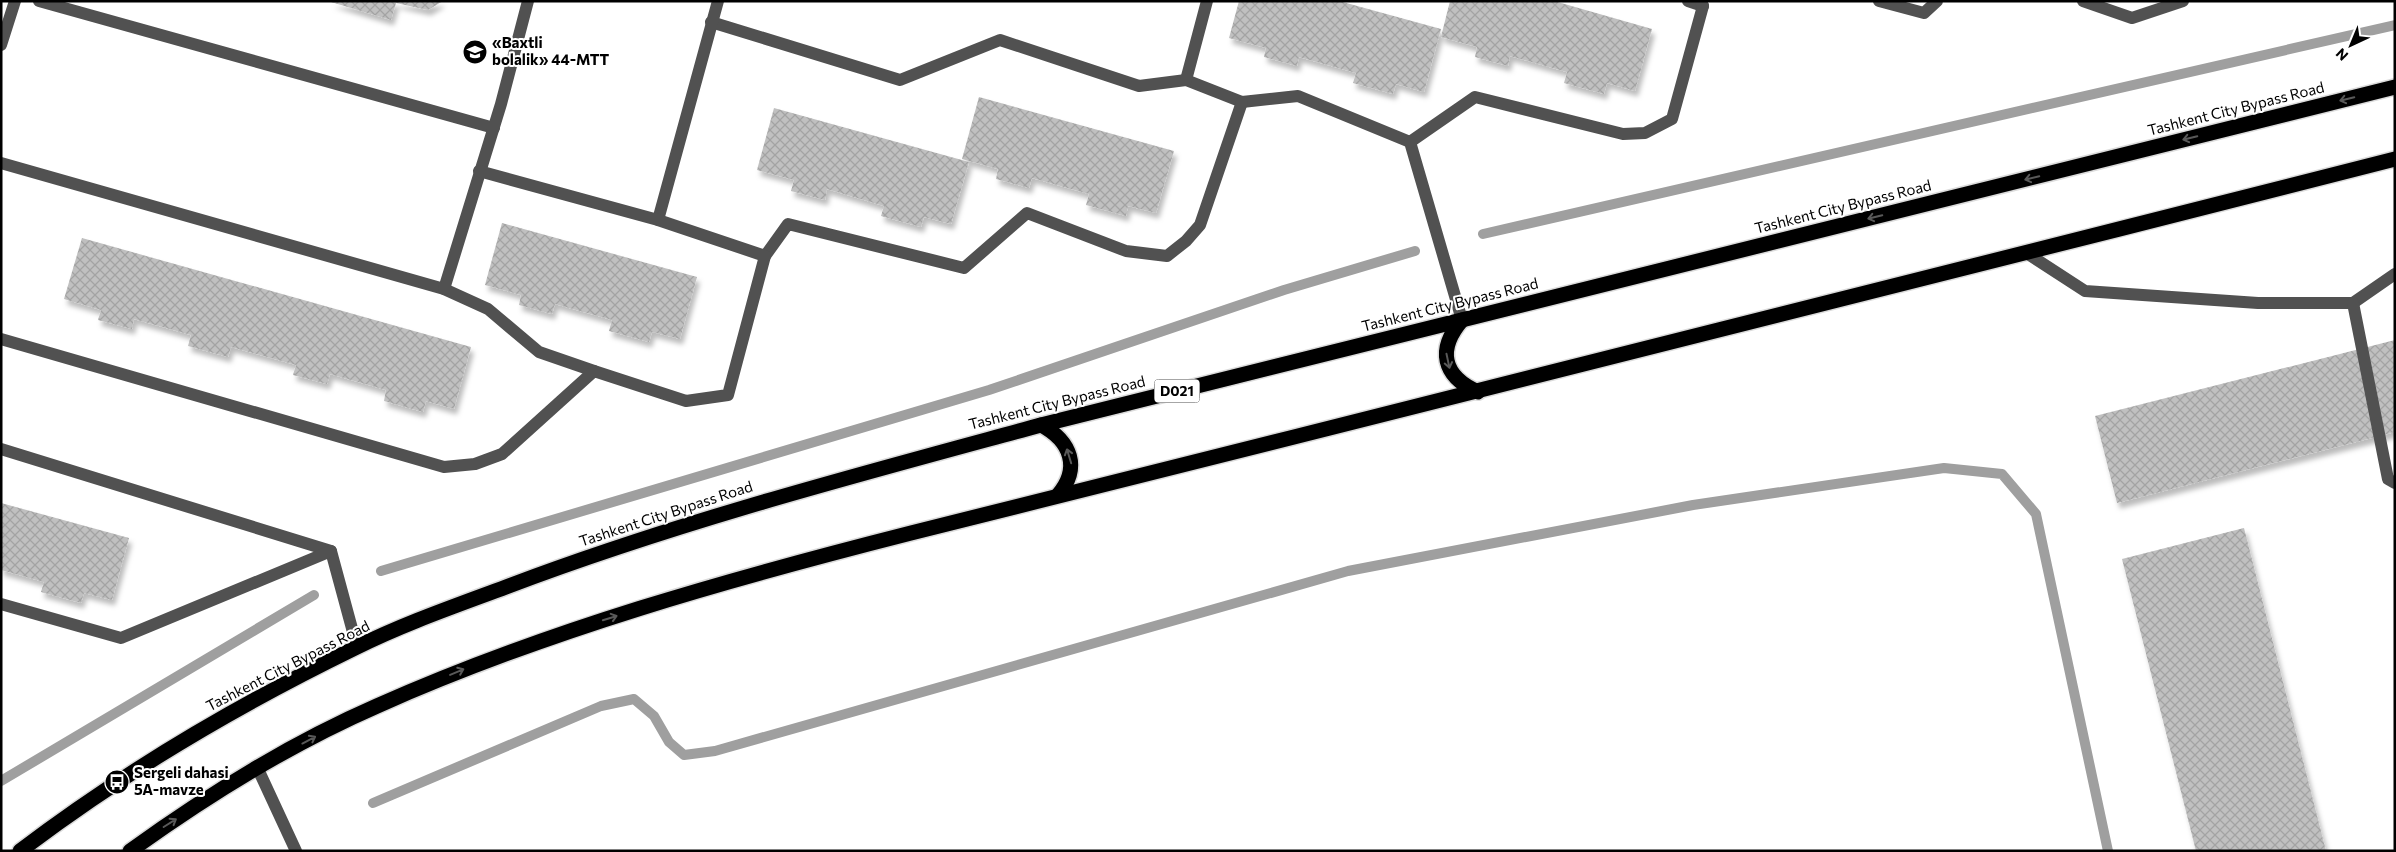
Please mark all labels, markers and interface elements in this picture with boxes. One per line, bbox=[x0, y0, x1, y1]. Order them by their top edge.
north arrow bbox=[2326, 20, 2376, 70]
place label: «Baxtli bolalik» 44-MTT bbox=[492, 33, 609, 68]
school or university icon: «Baxtli bolalik» 44-MTT bbox=[462, 39, 488, 65]
text: N bbox=[2332, 45, 2351, 64]
street label: Tashkent City Bypass Road bbox=[2146, 77, 2326, 139]
one-way arrow bbox=[2340, 95, 2356, 104]
one-way arrow bbox=[2182, 134, 2198, 144]
one-way arrow bbox=[2025, 174, 2041, 183]
street label: Tashkent City Bypass Road bbox=[1753, 175, 1933, 237]
one-way arrow bbox=[1867, 213, 1883, 222]
street label: Tashkent City Bypass Road bbox=[1360, 273, 1540, 335]
one-way arrow bbox=[1443, 352, 1453, 368]
street label: Tashkent City Bypass Road bbox=[967, 371, 1147, 433]
road number: D021 bbox=[1154, 380, 1200, 402]
one-way arrow bbox=[1063, 448, 1073, 464]
street label: Tashkent City Bypass Road bbox=[577, 476, 755, 550]
one-way arrow bbox=[602, 613, 617, 622]
street label: Tashkent City Bypass Road bbox=[203, 616, 372, 714]
one-way arrow bbox=[449, 667, 464, 677]
one-way arrow bbox=[301, 735, 316, 744]
place label: Sergeli dahasi 5A-mavze bbox=[134, 763, 229, 798]
bus stop icon: Sergeli dahasi 5A-mavze bbox=[104, 769, 130, 795]
one-way arrow bbox=[162, 818, 176, 828]

